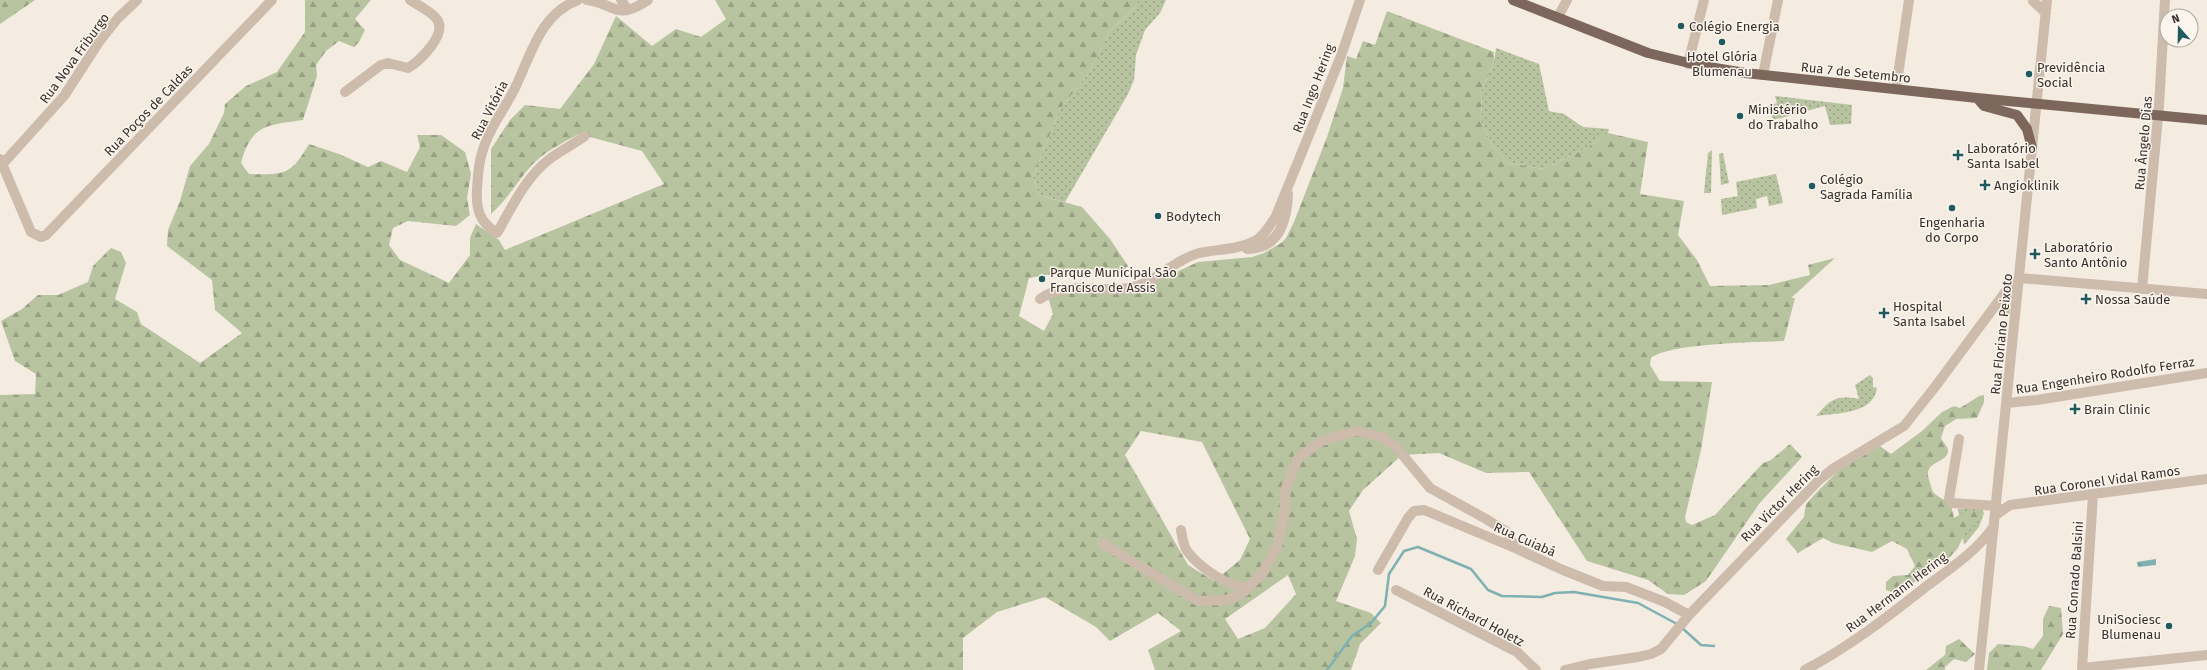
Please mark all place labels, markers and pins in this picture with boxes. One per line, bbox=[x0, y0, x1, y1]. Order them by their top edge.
place label: Colégio Energia bbox=[1689, 19, 1780, 34]
marker: Colégio Energia bbox=[1676, 21, 1686, 31]
marker: Hotel Glória Blumenau bbox=[1717, 37, 1727, 47]
place label: Hotel Glória Blumenau bbox=[1687, 49, 1757, 79]
place label: Previdência Social bbox=[2037, 60, 2105, 90]
marker: Previdência Social bbox=[2024, 69, 2034, 79]
place label: Ministério do Trabalho bbox=[1748, 102, 1818, 132]
marker: Ministério do Trabalho bbox=[1735, 111, 1745, 121]
place label: Laboratório Santa Isabel bbox=[1967, 141, 2040, 171]
marker: Laboratório Santa Isabel bbox=[1952, 149, 1964, 161]
place label: Colégio Sagrada Família bbox=[1820, 172, 1913, 202]
place label: Angioklinik bbox=[1994, 178, 2060, 193]
marker: Angioklinik bbox=[1979, 179, 1991, 191]
marker: Colégio Sagrada Família bbox=[1807, 181, 1817, 191]
marker: Engenharia do Corpo bbox=[1947, 203, 1957, 213]
place label: Bodytech bbox=[1166, 209, 1221, 224]
marker: Bodytech bbox=[1153, 211, 1163, 221]
place label: Engenharia do Corpo bbox=[1919, 215, 1985, 245]
place label: Laboratório Santo Antônio bbox=[2044, 240, 2127, 270]
marker: Laboratório Santo Antônio bbox=[2029, 248, 2041, 260]
place label: Parque Municipal São Francisco de Assis bbox=[1050, 265, 1177, 295]
marker: Parque Municipal São Francisco de Assis bbox=[1037, 274, 1047, 284]
place label: Nossa Saúde bbox=[2095, 292, 2170, 307]
marker: Nossa Saúde bbox=[2080, 293, 2092, 305]
place label: Hospital Santa Isabel bbox=[1893, 299, 1966, 329]
marker: Hospital Santa Isabel bbox=[1878, 307, 1890, 319]
place label: Brain Clinic bbox=[2084, 402, 2150, 417]
marker: Brain Clinic bbox=[2069, 403, 2081, 415]
place label: UniSociesc Blumenau bbox=[2097, 612, 2161, 642]
marker: UniSociesc Blumenau bbox=[2164, 621, 2174, 631]

